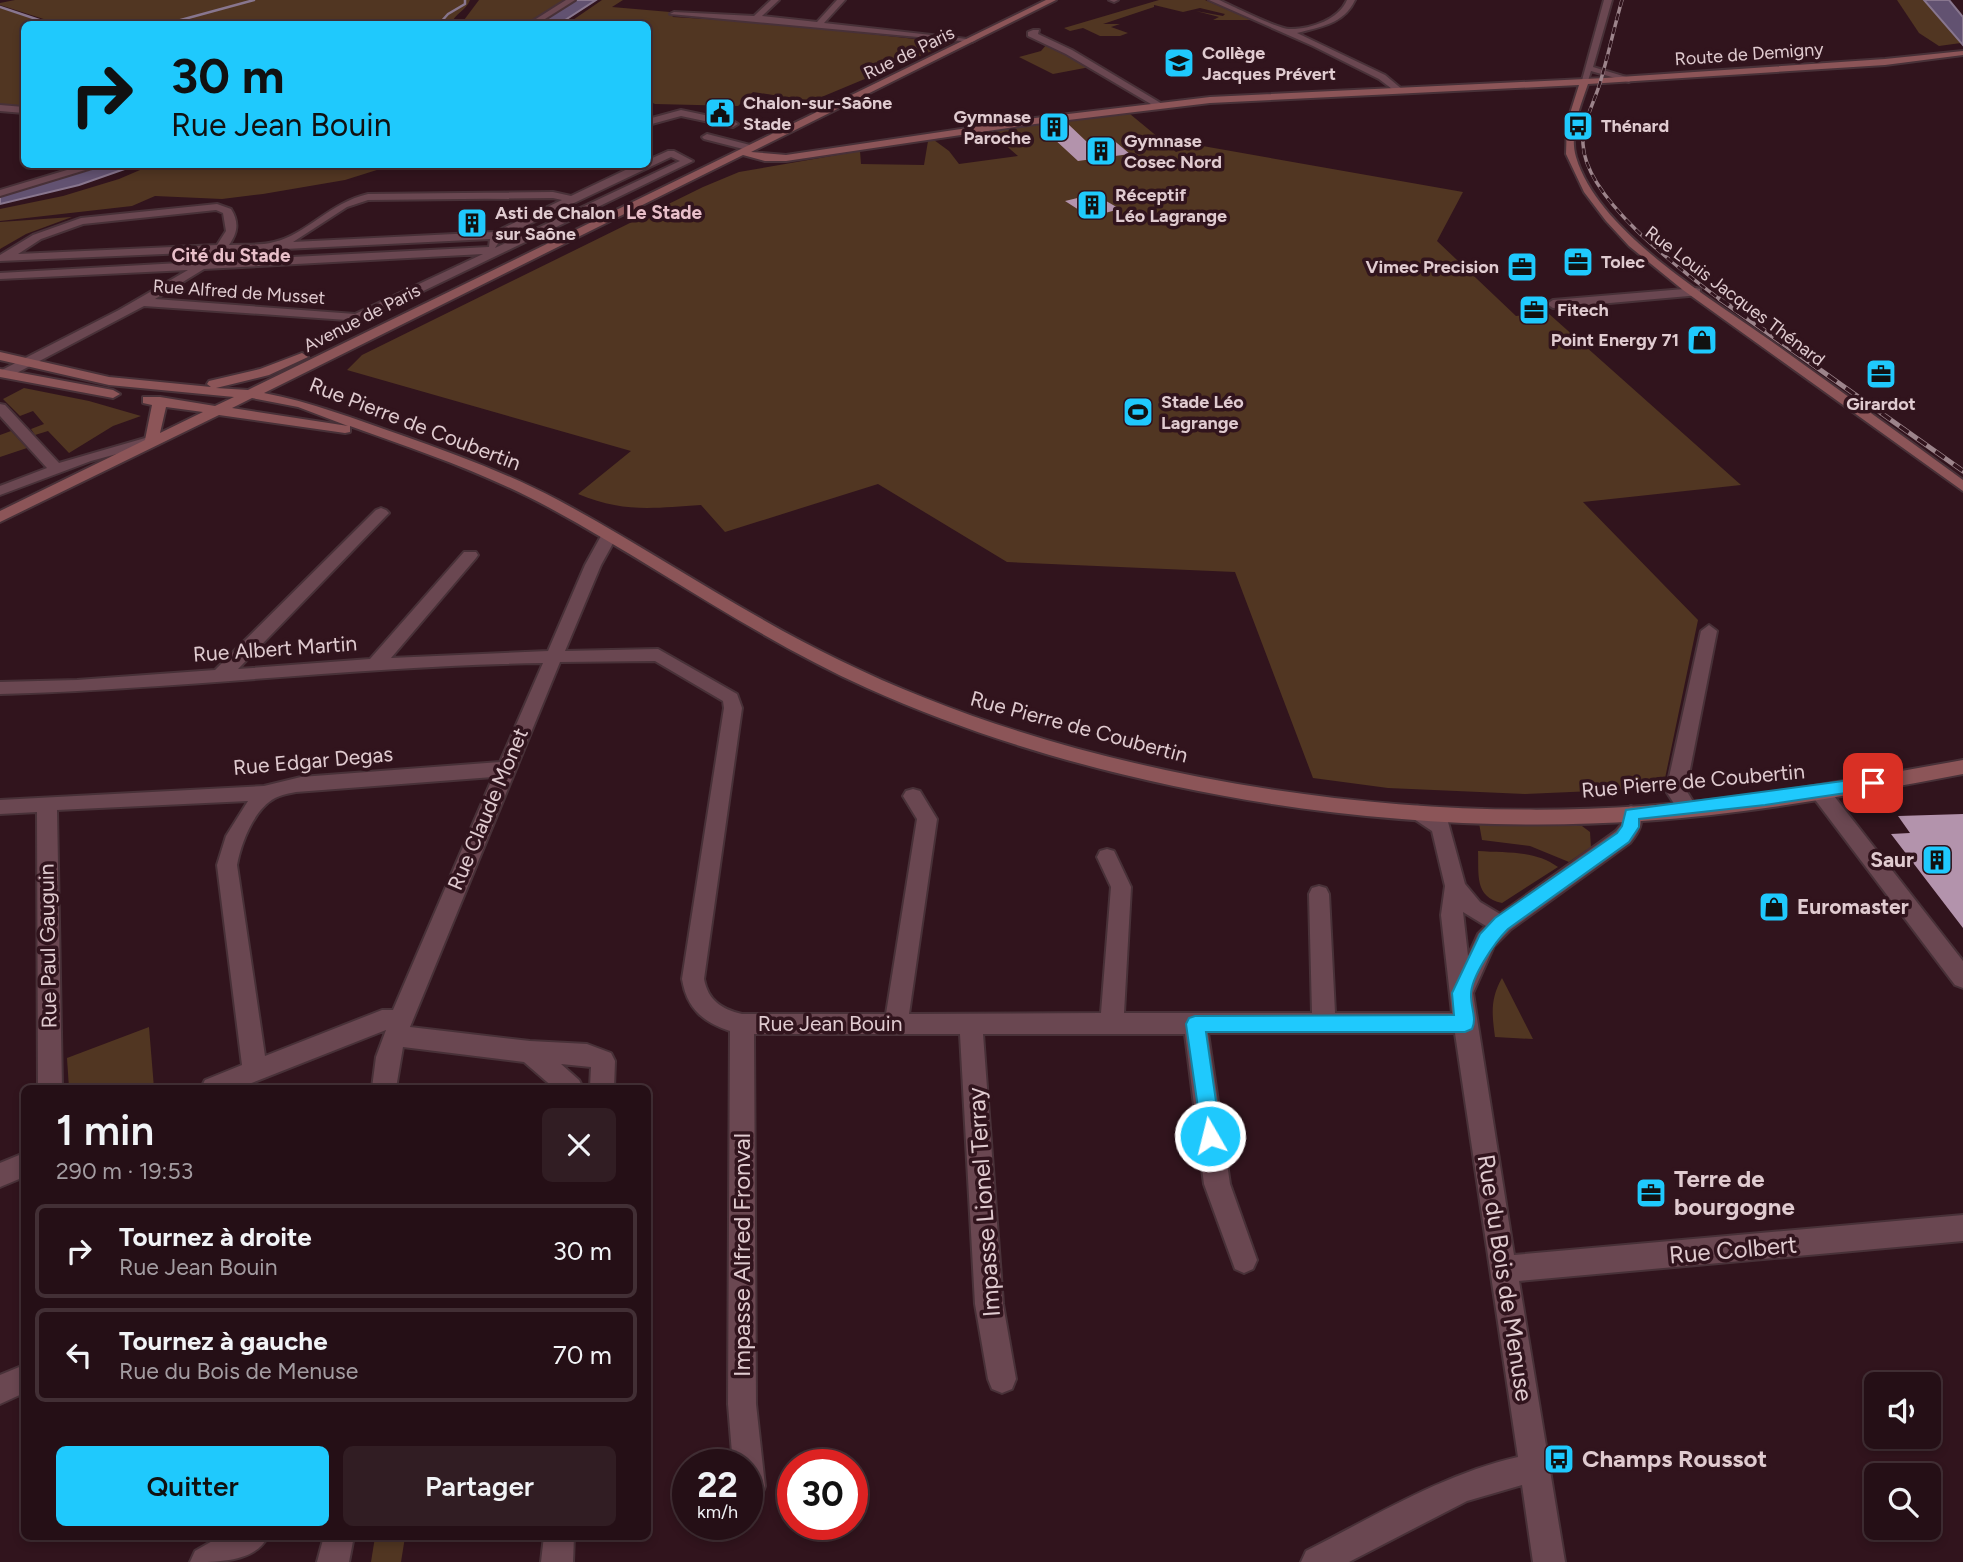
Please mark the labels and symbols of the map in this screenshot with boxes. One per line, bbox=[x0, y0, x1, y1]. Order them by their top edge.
street label: Rue de Paris bbox=[860, 22, 958, 84]
street label: Route de Demigny bbox=[1674, 38, 1825, 70]
place label: Collège Jacques Prévert bbox=[1202, 42, 1336, 85]
school or university icon: Collège Jacques Prévert bbox=[1162, 46, 1196, 80]
place label: Chalon-sur-Saône Stade bbox=[743, 92, 892, 135]
public building icon: Chalon-sur-Saône Stade bbox=[703, 96, 737, 130]
place label: Gymnase Paroche bbox=[953, 106, 1031, 149]
bus stop icon: Thénard bbox=[1561, 109, 1595, 143]
building icon: Gymnase Paroche bbox=[1037, 110, 1071, 144]
place label: Thénard bbox=[1601, 115, 1669, 137]
place label: Gymnase Cosec Nord bbox=[1124, 130, 1222, 173]
building icon: Gymnase Cosec Nord bbox=[1084, 134, 1118, 168]
place label: Réceptif Léo Lagrange bbox=[1115, 184, 1227, 227]
building icon: Réceptif Léo Lagrange bbox=[1075, 188, 1109, 222]
district label: Le Stade bbox=[626, 201, 703, 224]
place label: Asti de Chalon sur Saône bbox=[495, 202, 615, 245]
building icon: Asti de Chalon sur Saône bbox=[455, 206, 489, 240]
street label: Rue Louis Jacques Thénard bbox=[1641, 221, 1829, 371]
district label: Cité du Stade bbox=[172, 244, 291, 267]
office icon: Tolec bbox=[1561, 245, 1595, 279]
office icon: Vimec Precision bbox=[1505, 250, 1539, 284]
place label: Tolec bbox=[1601, 251, 1645, 273]
place label: Vimec Precision bbox=[1366, 256, 1499, 278]
street label: Rue Alfred de Musset bbox=[152, 275, 326, 309]
street label: Avenue de Paris bbox=[300, 279, 424, 357]
office icon: Fitech bbox=[1517, 293, 1551, 327]
place label: Fitech bbox=[1557, 299, 1609, 321]
shop icon: Point Energy 71 bbox=[1685, 323, 1719, 357]
place label: Point Energy 71 bbox=[1551, 329, 1679, 351]
office icon: Girardot bbox=[1864, 357, 1898, 391]
street label: Rue Pierre de Coubertin bbox=[306, 372, 524, 475]
place label: Stade Léo Lagrange bbox=[1161, 391, 1244, 434]
place label: Girardot bbox=[1846, 393, 1916, 415]
sports icon: Stade Léo Lagrange bbox=[1121, 395, 1155, 429]
street label: Rue Albert Martin bbox=[192, 630, 358, 667]
street label: Rue Pierre de Coubertin bbox=[968, 685, 1191, 768]
street label: Rue Claude Monet bbox=[442, 724, 533, 894]
street label: Rue Edgar Degas bbox=[232, 741, 394, 780]
pin bbox=[1843, 753, 1903, 813]
street label: Rue Pierre de Coubertin bbox=[1580, 758, 1806, 803]
building icon: Saur bbox=[1920, 843, 1954, 877]
place label: Saur bbox=[1870, 847, 1914, 872]
street label: Rue Paul Gauguin bbox=[34, 863, 61, 1029]
shop icon: Euromaster bbox=[1757, 890, 1791, 924]
place label: Euromaster bbox=[1797, 894, 1909, 919]
street label: Rue Jean Bouin bbox=[758, 1011, 902, 1036]
street label: Impasse Lionel Terray bbox=[961, 1086, 1006, 1318]
position arrow bbox=[1173, 1099, 1247, 1173]
street label: Impasse Alfred Fronval bbox=[727, 1133, 756, 1377]
street label: Rue du Bois de Menuse bbox=[1472, 1152, 1539, 1403]
place label: Terre de bourgogne bbox=[1674, 1164, 1795, 1221]
office icon: Terre de bourgogne bbox=[1634, 1176, 1668, 1210]
street label: Rue Colbert bbox=[1668, 1229, 1798, 1270]
bus stop icon: Champs Roussot bbox=[1542, 1442, 1576, 1476]
place label: Champs Roussot bbox=[1582, 1444, 1767, 1473]
speed limit sign: 30 bbox=[777, 1449, 868, 1540]

